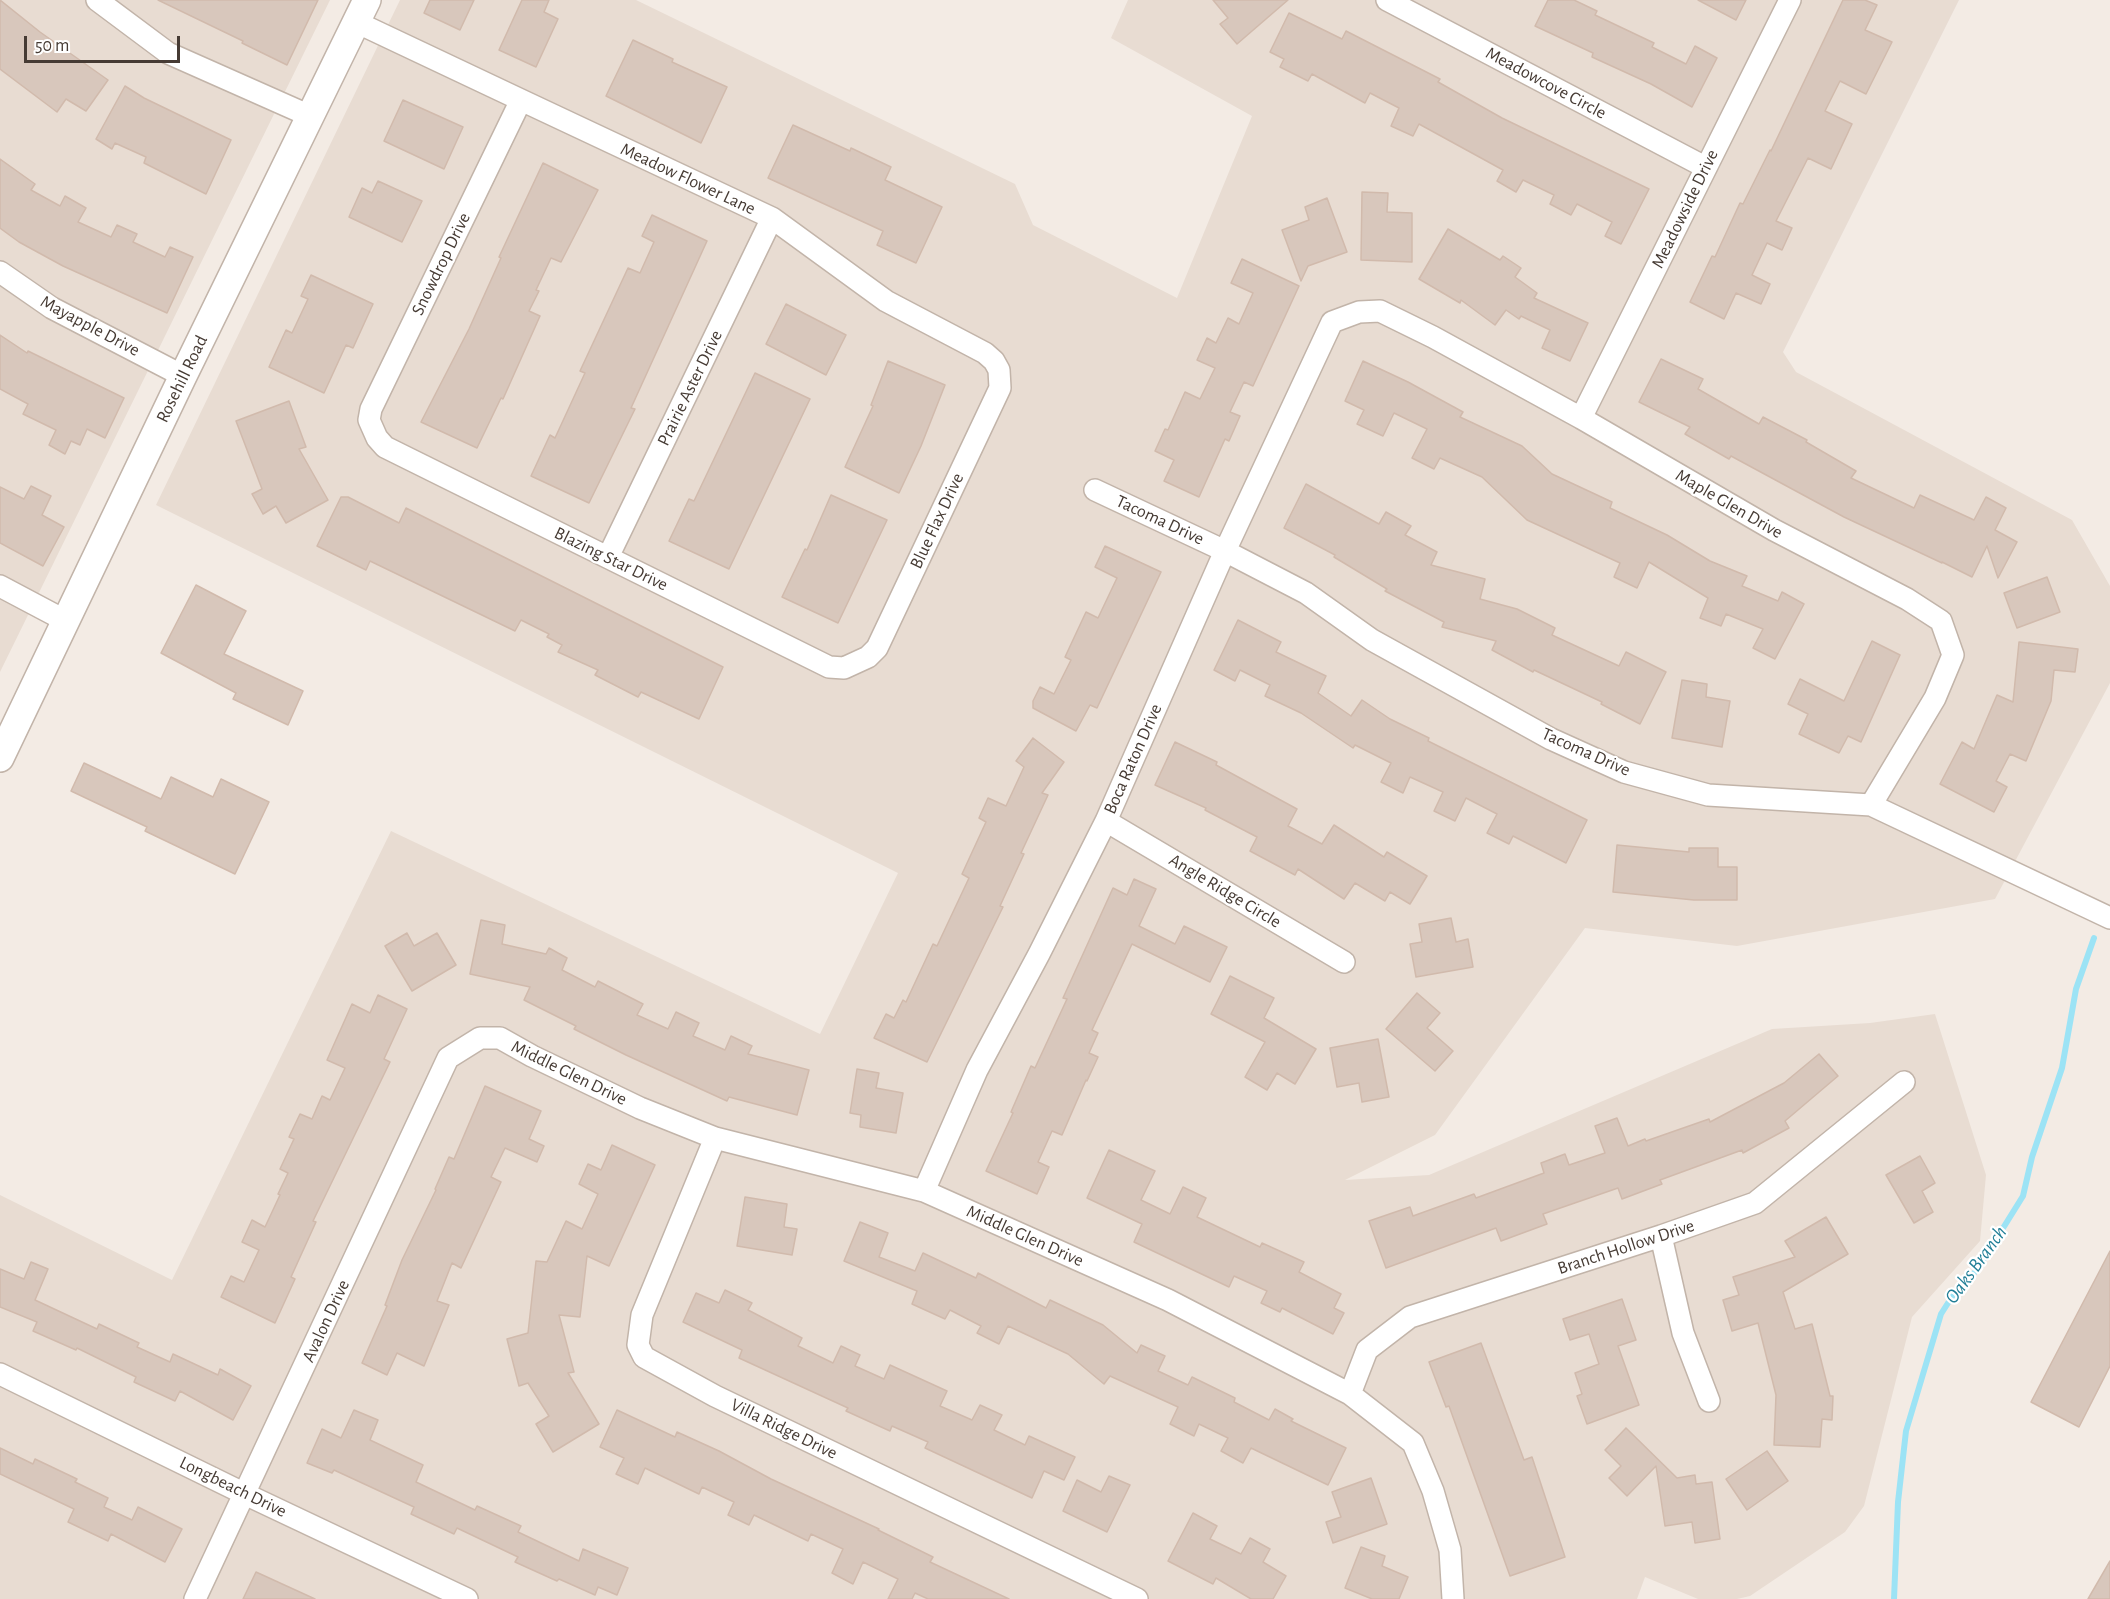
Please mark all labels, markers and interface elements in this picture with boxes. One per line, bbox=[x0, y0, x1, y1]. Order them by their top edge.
scale bar bbox=[27, 24, 183, 62]
text: 50 m bbox=[35, 37, 69, 55]
street label: Meadowcove Circle bbox=[1482, 42, 1610, 124]
street label: Meadow Flower Lane bbox=[617, 138, 759, 220]
street label: Meadowside Drive bbox=[1647, 146, 1723, 272]
street label: Snowdrop Drive bbox=[407, 209, 475, 319]
street label: Mayapple Drive bbox=[37, 291, 143, 361]
street label: Prairie Aster Drive bbox=[653, 327, 727, 449]
street label: Rosehill Road bbox=[152, 332, 212, 426]
street label: Maple Glen Drive bbox=[1672, 465, 1786, 543]
street label: Blue Flax Drive bbox=[905, 470, 969, 572]
street label: Tacoma Drive bbox=[1113, 490, 1207, 550]
street label: Blazing Star Drive bbox=[551, 522, 671, 596]
street label: Boca Raton Drive bbox=[1099, 701, 1167, 817]
street label: Tacoma Drive bbox=[1538, 723, 1634, 781]
street label: Angle Ridge Circle bbox=[1165, 849, 1285, 933]
street label: Middle Glen Drive bbox=[508, 1036, 630, 1110]
street label: Middle Glen Drive bbox=[963, 1201, 1087, 1271]
street label: Branch Hollow Drive bbox=[1555, 1215, 1697, 1279]
water label: Oaks Branch bbox=[1940, 1221, 2012, 1309]
street label: Avalon Drive bbox=[298, 1276, 354, 1366]
street label: Villa Ridge Drive bbox=[727, 1394, 841, 1464]
street label: Longbeach Drive bbox=[176, 1452, 290, 1522]

